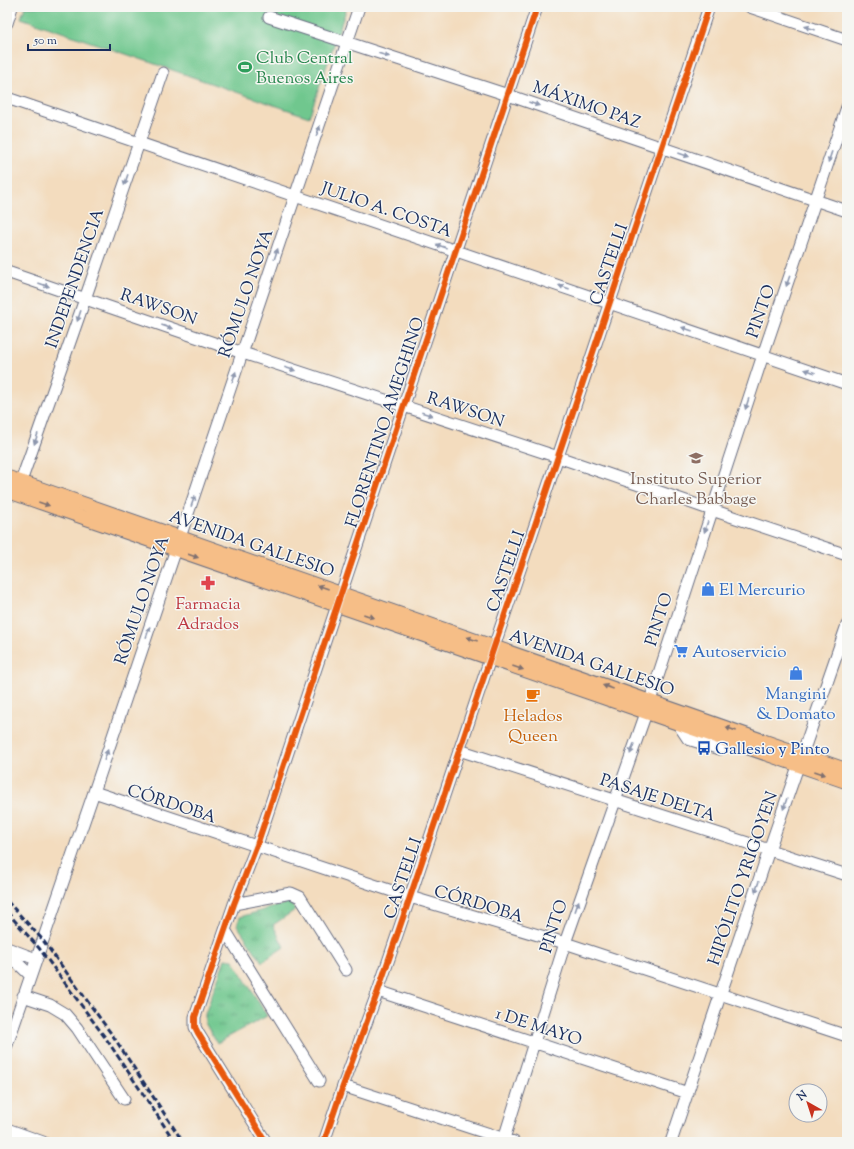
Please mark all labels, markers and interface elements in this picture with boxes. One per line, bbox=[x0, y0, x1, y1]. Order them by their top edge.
one-way arrow bbox=[804, 24, 816, 30]
scale bar bbox=[28, 26, 110, 52]
text: 50 m bbox=[33, 32, 57, 50]
place label: Club Central Buenos Aires bbox=[256, 47, 354, 91]
one-way arrow bbox=[379, 52, 391, 58]
sports icon: Club Central Buenos Aires bbox=[237, 59, 253, 75]
street label: MÁXIMO PAZ bbox=[529, 76, 644, 136]
one-way arrow bbox=[529, 101, 541, 107]
one-way arrow bbox=[315, 125, 321, 137]
one-way arrow bbox=[827, 152, 833, 164]
one-way arrow bbox=[678, 153, 690, 159]
one-way arrow bbox=[123, 174, 129, 186]
street label: JULIO A. COSTA bbox=[317, 177, 455, 245]
street label: INDEPENDENCIA bbox=[41, 205, 111, 352]
street label: CASTELLI bbox=[585, 220, 635, 309]
street label: RÓMULO NOYA bbox=[214, 226, 280, 361]
one-way arrow bbox=[434, 242, 446, 248]
one-way arrow bbox=[273, 248, 279, 260]
one-way arrow bbox=[785, 275, 791, 287]
one-way arrow bbox=[38, 282, 50, 288]
street label: PINTO bbox=[742, 282, 782, 342]
street label: RAWSON bbox=[117, 284, 200, 332]
one-way arrow bbox=[558, 284, 570, 290]
one-way arrow bbox=[76, 311, 82, 323]
street label: FLORENTINO AMEGHINO bbox=[340, 314, 431, 531]
one-way arrow bbox=[161, 324, 173, 330]
one-way arrow bbox=[681, 326, 693, 332]
one-way arrow bbox=[284, 366, 296, 372]
one-way arrow bbox=[804, 368, 816, 374]
one-way arrow bbox=[232, 371, 238, 383]
street label: RAWSON bbox=[424, 387, 507, 435]
one-way arrow bbox=[743, 398, 749, 410]
one-way arrow bbox=[421, 411, 433, 417]
one-way arrow bbox=[33, 433, 39, 445]
school or university icon: Instituto Superior Charles Babbage bbox=[688, 450, 704, 466]
place label: Instituto Superior Charles Babbage bbox=[630, 468, 762, 512]
one-way arrow bbox=[190, 494, 196, 506]
one-way arrow bbox=[38, 501, 50, 507]
street label: AVENIDA GALLESIO bbox=[166, 505, 337, 584]
one-way arrow bbox=[703, 522, 709, 534]
street label: CASTELLI bbox=[482, 527, 532, 616]
street label: RÓMULO NOYA bbox=[110, 533, 176, 668]
one-way arrow bbox=[187, 553, 199, 559]
pharmacy icon: Farmacia Adrados bbox=[200, 575, 216, 591]
place label: El Mercurio bbox=[719, 579, 805, 603]
shop icon: El Mercurio bbox=[700, 581, 716, 597]
one-way arrow bbox=[316, 584, 328, 590]
street label: PINTO bbox=[640, 590, 680, 650]
place label: Farmacia Adrados bbox=[175, 593, 241, 637]
one-way arrow bbox=[363, 614, 375, 620]
street label: AVENIDA GALLESIO bbox=[506, 624, 677, 703]
one-way arrow bbox=[146, 625, 152, 637]
one-way arrow bbox=[466, 636, 478, 642]
place label: Autoservicio bbox=[692, 641, 786, 665]
supermarket icon: Autoservicio bbox=[673, 643, 689, 659]
shop icon: Mangini & Domato bbox=[788, 665, 804, 681]
one-way arrow bbox=[512, 666, 524, 672]
one-way arrow bbox=[602, 683, 614, 689]
place label: Mangini & Domato bbox=[756, 683, 836, 727]
cafe icon: Helados Queen bbox=[525, 687, 541, 703]
place label: Helados Queen bbox=[503, 705, 563, 749]
one-way arrow bbox=[724, 726, 736, 732]
place label: Gallesio y Pinto bbox=[715, 738, 830, 762]
bus stop icon: Gallesio y Pinto bbox=[696, 740, 712, 756]
one-way arrow bbox=[629, 744, 635, 756]
one-way arrow bbox=[104, 749, 110, 761]
street label: PASAJE DELTA bbox=[596, 769, 718, 829]
one-way arrow bbox=[814, 770, 826, 776]
street label: CÓRDOBA bbox=[124, 779, 219, 831]
street label: HIPÓLITO YRIGOYEN bbox=[703, 788, 785, 969]
one-way arrow bbox=[782, 799, 788, 811]
street label: CASTELLI bbox=[379, 834, 429, 923]
street label: CÓRDOBA bbox=[431, 880, 526, 930]
one-way arrow bbox=[754, 882, 760, 894]
street label: PINTO bbox=[535, 897, 575, 957]
one-way arrow bbox=[575, 900, 581, 912]
street label: 1 DE MAYO bbox=[492, 1003, 585, 1053]
north arrow bbox=[788, 1083, 828, 1123]
text: N bbox=[793, 1087, 811, 1106]

